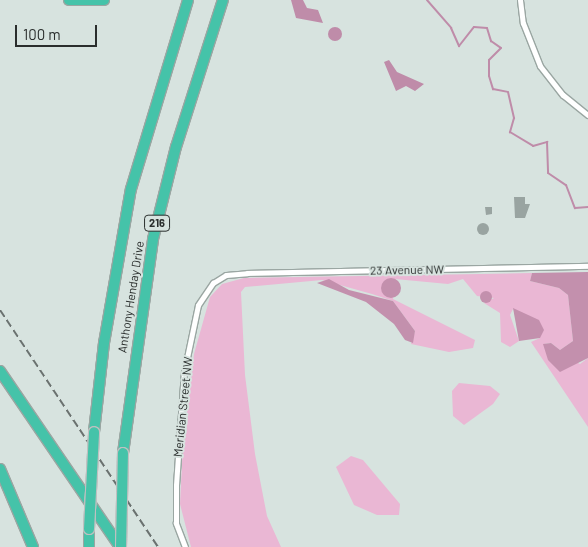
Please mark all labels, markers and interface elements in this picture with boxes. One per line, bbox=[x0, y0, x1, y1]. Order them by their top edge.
scale bar bbox=[18, 15, 100, 47]
text: 100 m bbox=[23, 25, 61, 43]
road number: 216 bbox=[143, 214, 171, 232]
street label: Anthony Henday Drive bbox=[115, 240, 147, 354]
street label: 23 Avenue NW bbox=[370, 262, 444, 278]
street label: Meridian Street NW bbox=[171, 356, 195, 458]

